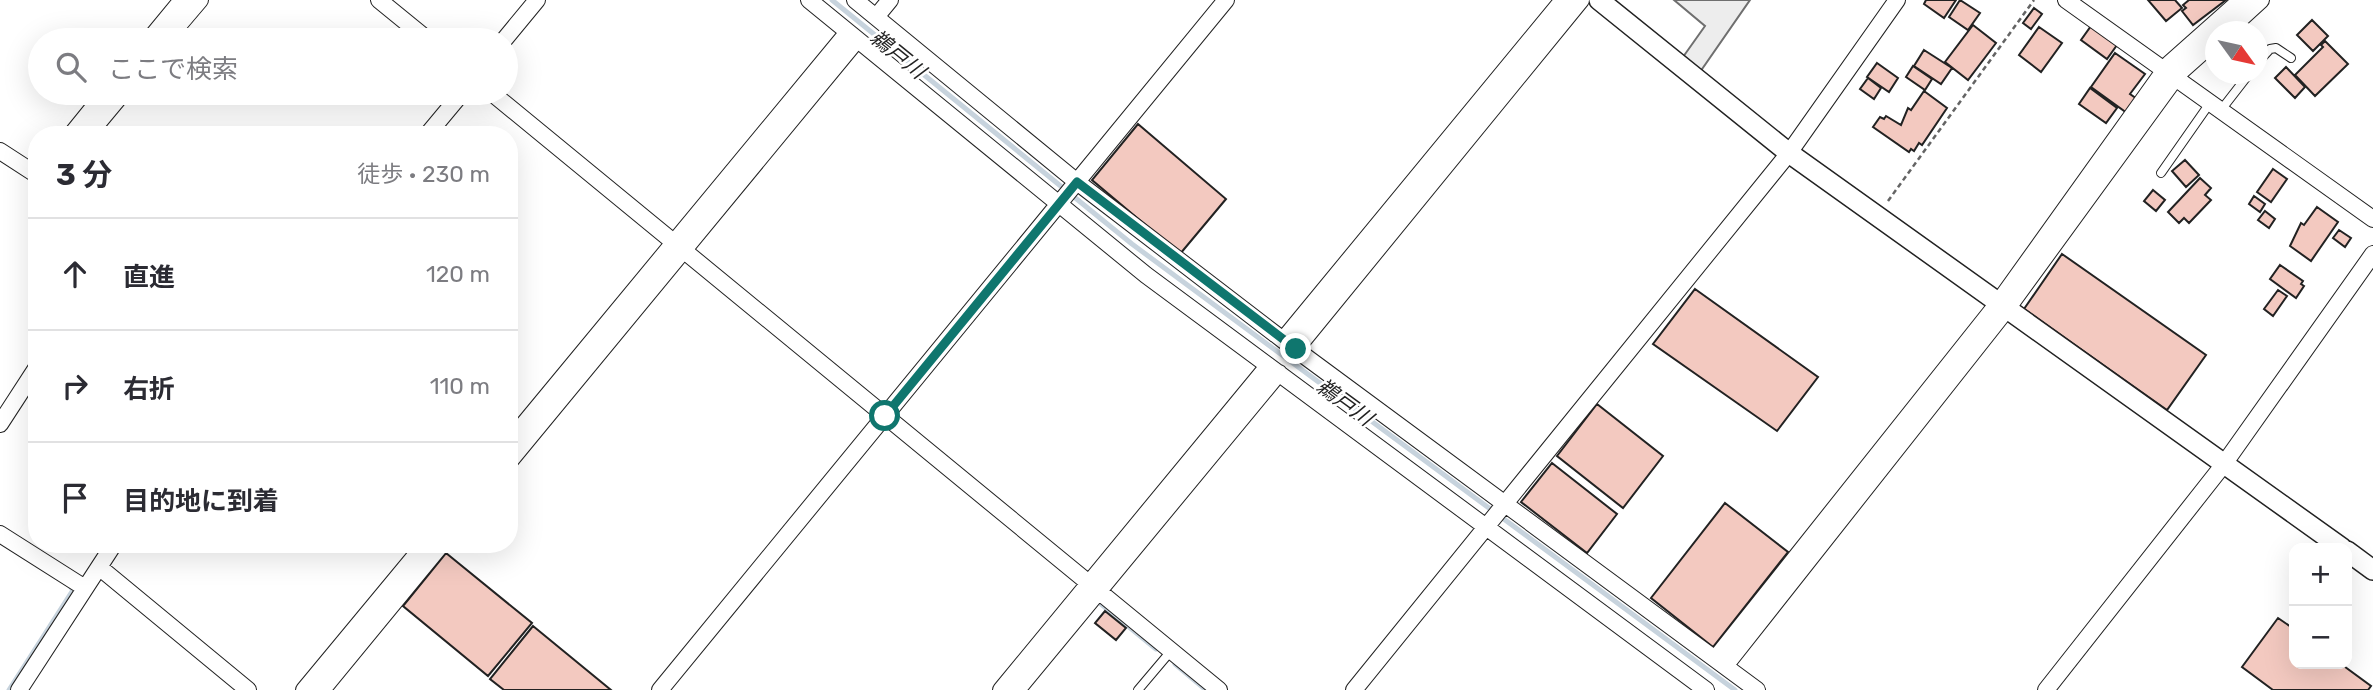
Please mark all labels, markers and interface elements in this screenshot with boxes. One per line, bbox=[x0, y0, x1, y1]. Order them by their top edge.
north arrow bbox=[2205, 21, 2268, 84]
water label: 鵜戸川 bbox=[866, 24, 932, 85]
search box bbox=[28, 28, 518, 105]
icon: search bbox=[52, 48, 90, 86]
text: ここで検索 bbox=[108, 54, 238, 85]
text: 3 分 bbox=[56, 157, 112, 193]
text: 徒歩 · 230 m bbox=[357, 160, 490, 188]
icon: ahead bbox=[56, 255, 94, 293]
text: 120 m bbox=[426, 260, 490, 288]
text: 直進 bbox=[123, 262, 175, 293]
route end bbox=[1280, 333, 1311, 364]
icon: right bbox=[56, 367, 94, 405]
text: 110 m bbox=[430, 372, 490, 400]
water label: 鵜戸川 bbox=[1312, 373, 1379, 432]
text: 右折 bbox=[123, 374, 175, 405]
route start bbox=[869, 400, 900, 431]
icon: arrive bbox=[56, 479, 94, 517]
text: 目的地に到着 bbox=[123, 486, 279, 517]
map controls bbox=[2289, 543, 2352, 669]
button: + bbox=[2289, 543, 2352, 606]
button: − bbox=[2289, 606, 2352, 669]

